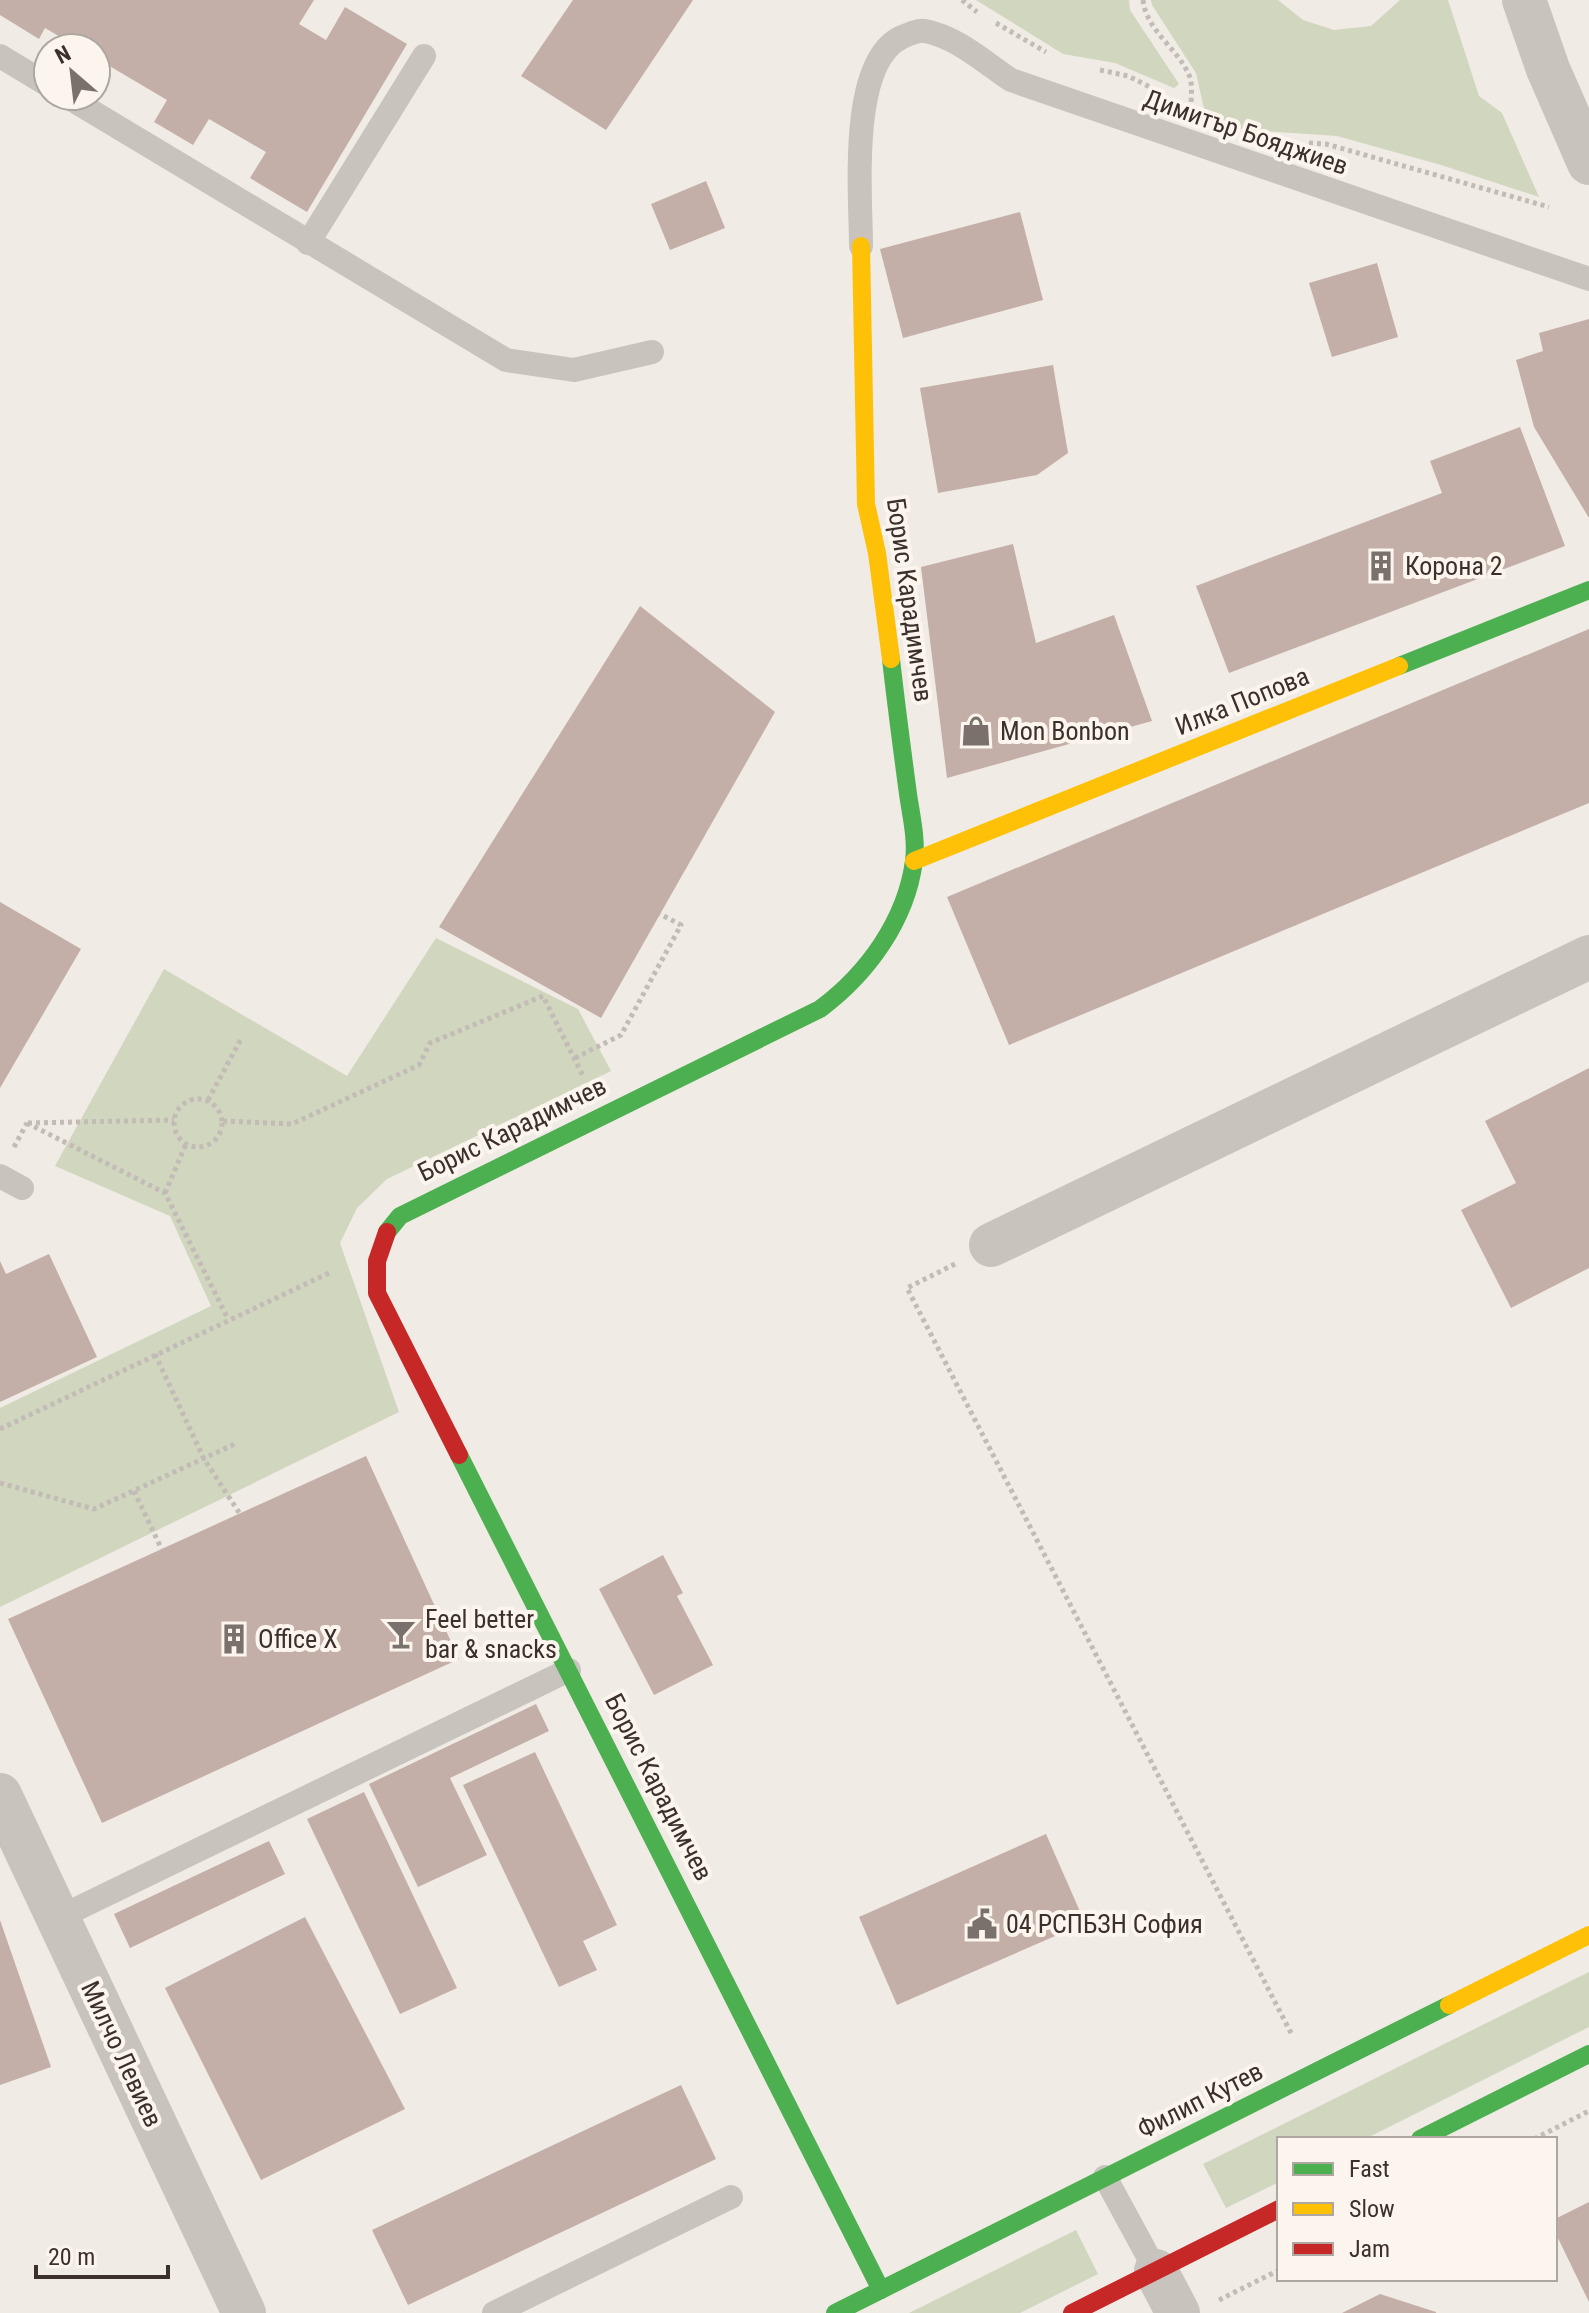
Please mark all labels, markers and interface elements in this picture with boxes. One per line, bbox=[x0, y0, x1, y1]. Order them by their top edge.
north arrow bbox=[32, 32, 112, 112]
text: N bbox=[51, 41, 75, 69]
street label: Димитър Бояджиев bbox=[1140, 83, 1352, 181]
street label: Борис Карадимчев bbox=[881, 496, 939, 704]
building icon: Корона 2 bbox=[1364, 549, 1398, 583]
place label: Корона 2 bbox=[1405, 551, 1503, 581]
street label: Илка Попова bbox=[1171, 661, 1313, 741]
shop icon: Mon Bonbon bbox=[959, 714, 993, 748]
place label: Mon Bonbon bbox=[1000, 716, 1130, 746]
street label: Борис Карадимчев bbox=[413, 1070, 611, 1188]
place label: Feel better bar & snacks bbox=[425, 1604, 557, 1664]
bar icon: Feel better bar & snacks bbox=[384, 1617, 418, 1651]
building icon: Office X bbox=[217, 1622, 251, 1656]
place label: Office X bbox=[258, 1624, 338, 1654]
street label: Борис Карадимчев bbox=[599, 1689, 719, 1885]
public building icon: 04 РСПБЗН София bbox=[965, 1907, 999, 1941]
place label: 04 РСПБЗН София bbox=[1006, 1909, 1203, 1939]
street label: Милчо Левиев bbox=[75, 1976, 169, 2132]
street label: Филип Кутев bbox=[1132, 2056, 1268, 2144]
legend bbox=[1277, 2137, 1557, 2281]
text: Fast bbox=[1349, 2155, 1390, 2183]
text: Slow bbox=[1349, 2195, 1395, 2223]
scale bar bbox=[36, 2229, 168, 2279]
text: Jam bbox=[1349, 2235, 1390, 2263]
text: 20 m bbox=[48, 2243, 95, 2271]

